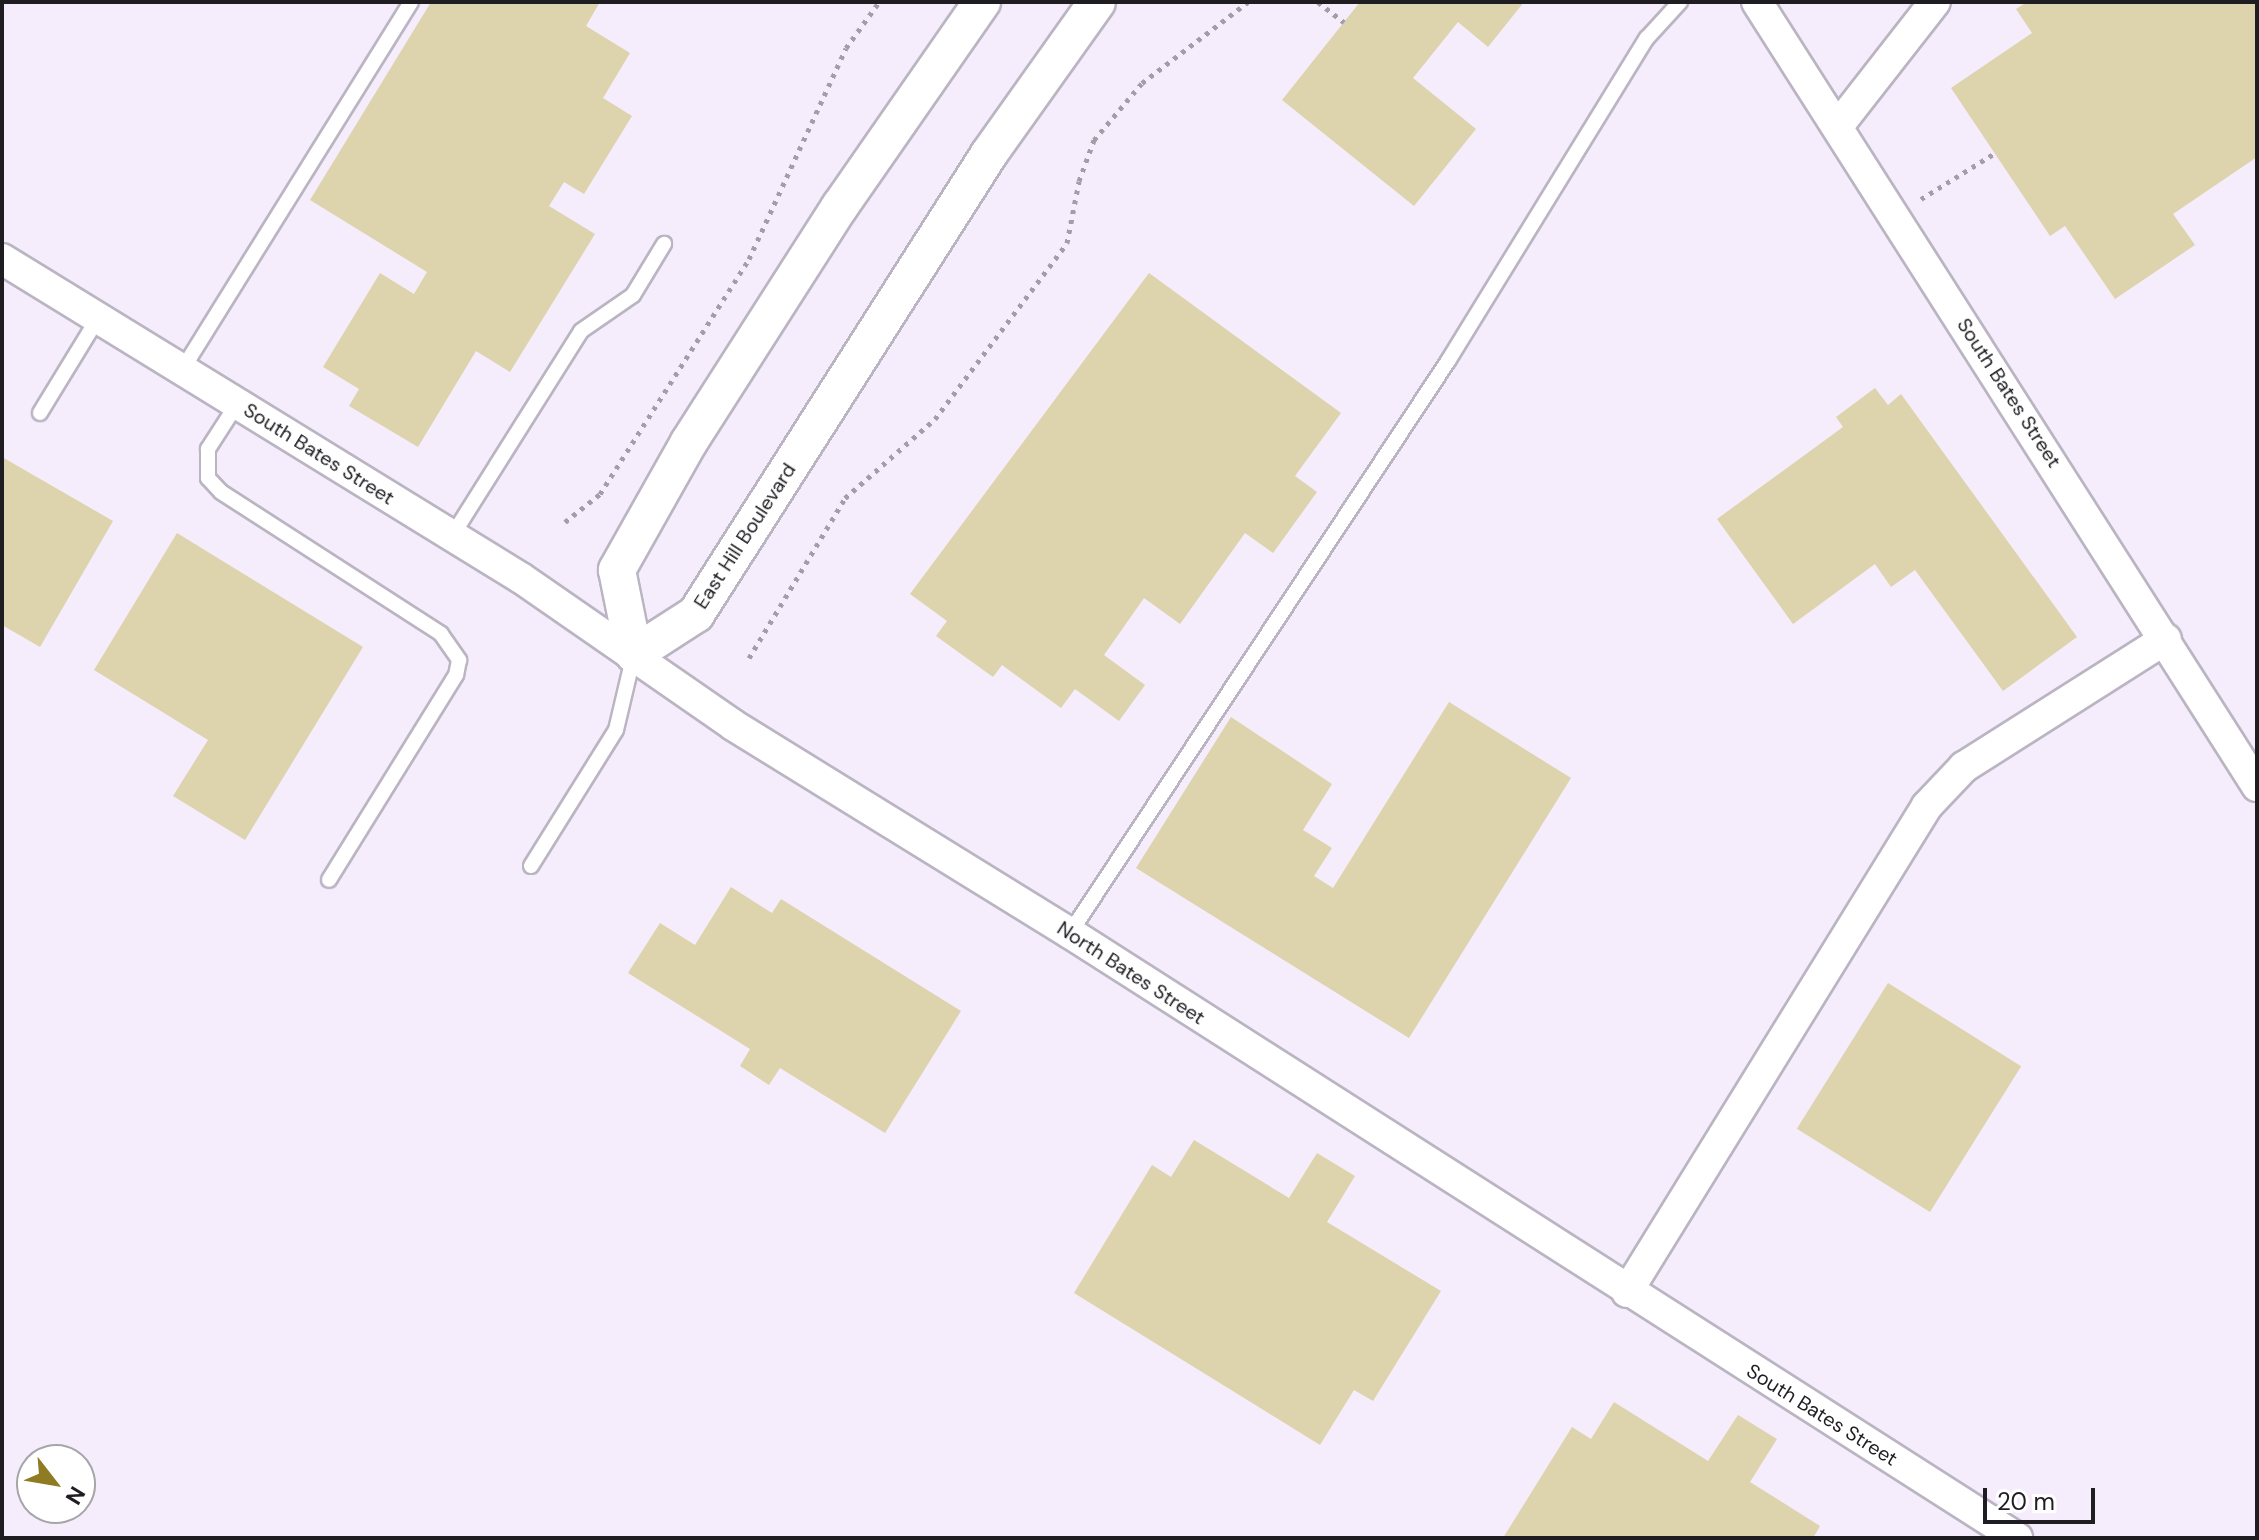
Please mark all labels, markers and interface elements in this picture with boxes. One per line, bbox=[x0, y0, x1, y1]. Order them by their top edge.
street label: South Bates Street bbox=[1952, 314, 2066, 472]
street label: South Bates Street bbox=[239, 398, 399, 510]
street label: East Hill Boulevard bbox=[689, 459, 801, 613]
street label: North Bates Street bbox=[1053, 916, 1209, 1030]
street label: South Bates Street bbox=[1742, 1359, 1902, 1471]
north arrow bbox=[16, 1444, 96, 1524]
scale bar bbox=[1987, 1472, 2099, 1522]
text: N bbox=[59, 1481, 92, 1510]
text: 20 m bbox=[1997, 1486, 2055, 1517]

